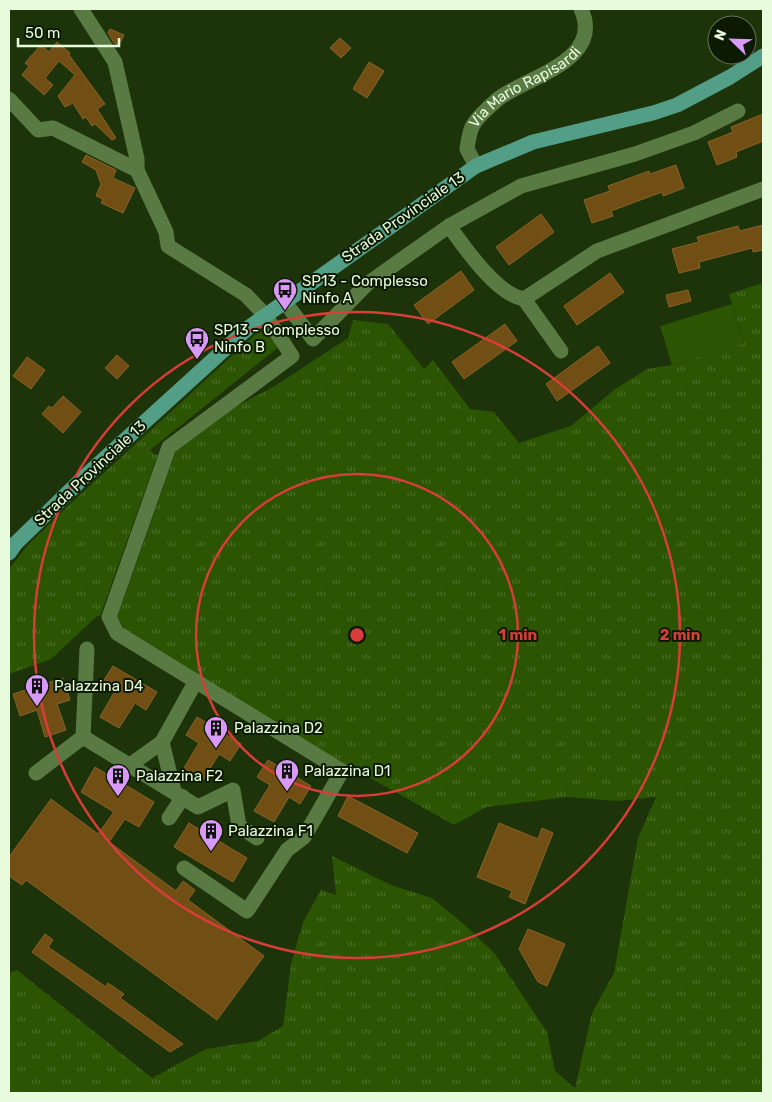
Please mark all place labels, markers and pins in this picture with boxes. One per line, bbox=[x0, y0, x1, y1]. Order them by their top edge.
place label: SP13 - Complesso Ninfo A bbox=[302, 272, 428, 307]
bus stop icon: SP13 - Complesso Ninfo A bbox=[272, 277, 298, 311]
place label: SP13 - Complesso Ninfo B bbox=[214, 321, 340, 356]
bus stop icon: SP13 - Complesso Ninfo B bbox=[184, 326, 210, 360]
centre of rings bbox=[348, 626, 366, 644]
building icon: Palazzina D4 bbox=[24, 673, 50, 707]
place label: Palazzina D4 bbox=[54, 677, 143, 695]
building icon: Palazzina D2 bbox=[203, 715, 229, 749]
place label: Palazzina D2 bbox=[234, 719, 323, 737]
building icon: Palazzina D1 bbox=[274, 758, 300, 792]
place label: Palazzina D1 bbox=[304, 762, 390, 780]
building icon: Palazzina F2 bbox=[105, 763, 131, 797]
place label: Palazzina F2 bbox=[136, 767, 223, 785]
building icon: Palazzina F1 bbox=[198, 818, 224, 852]
place label: Palazzina F1 bbox=[228, 822, 313, 840]

